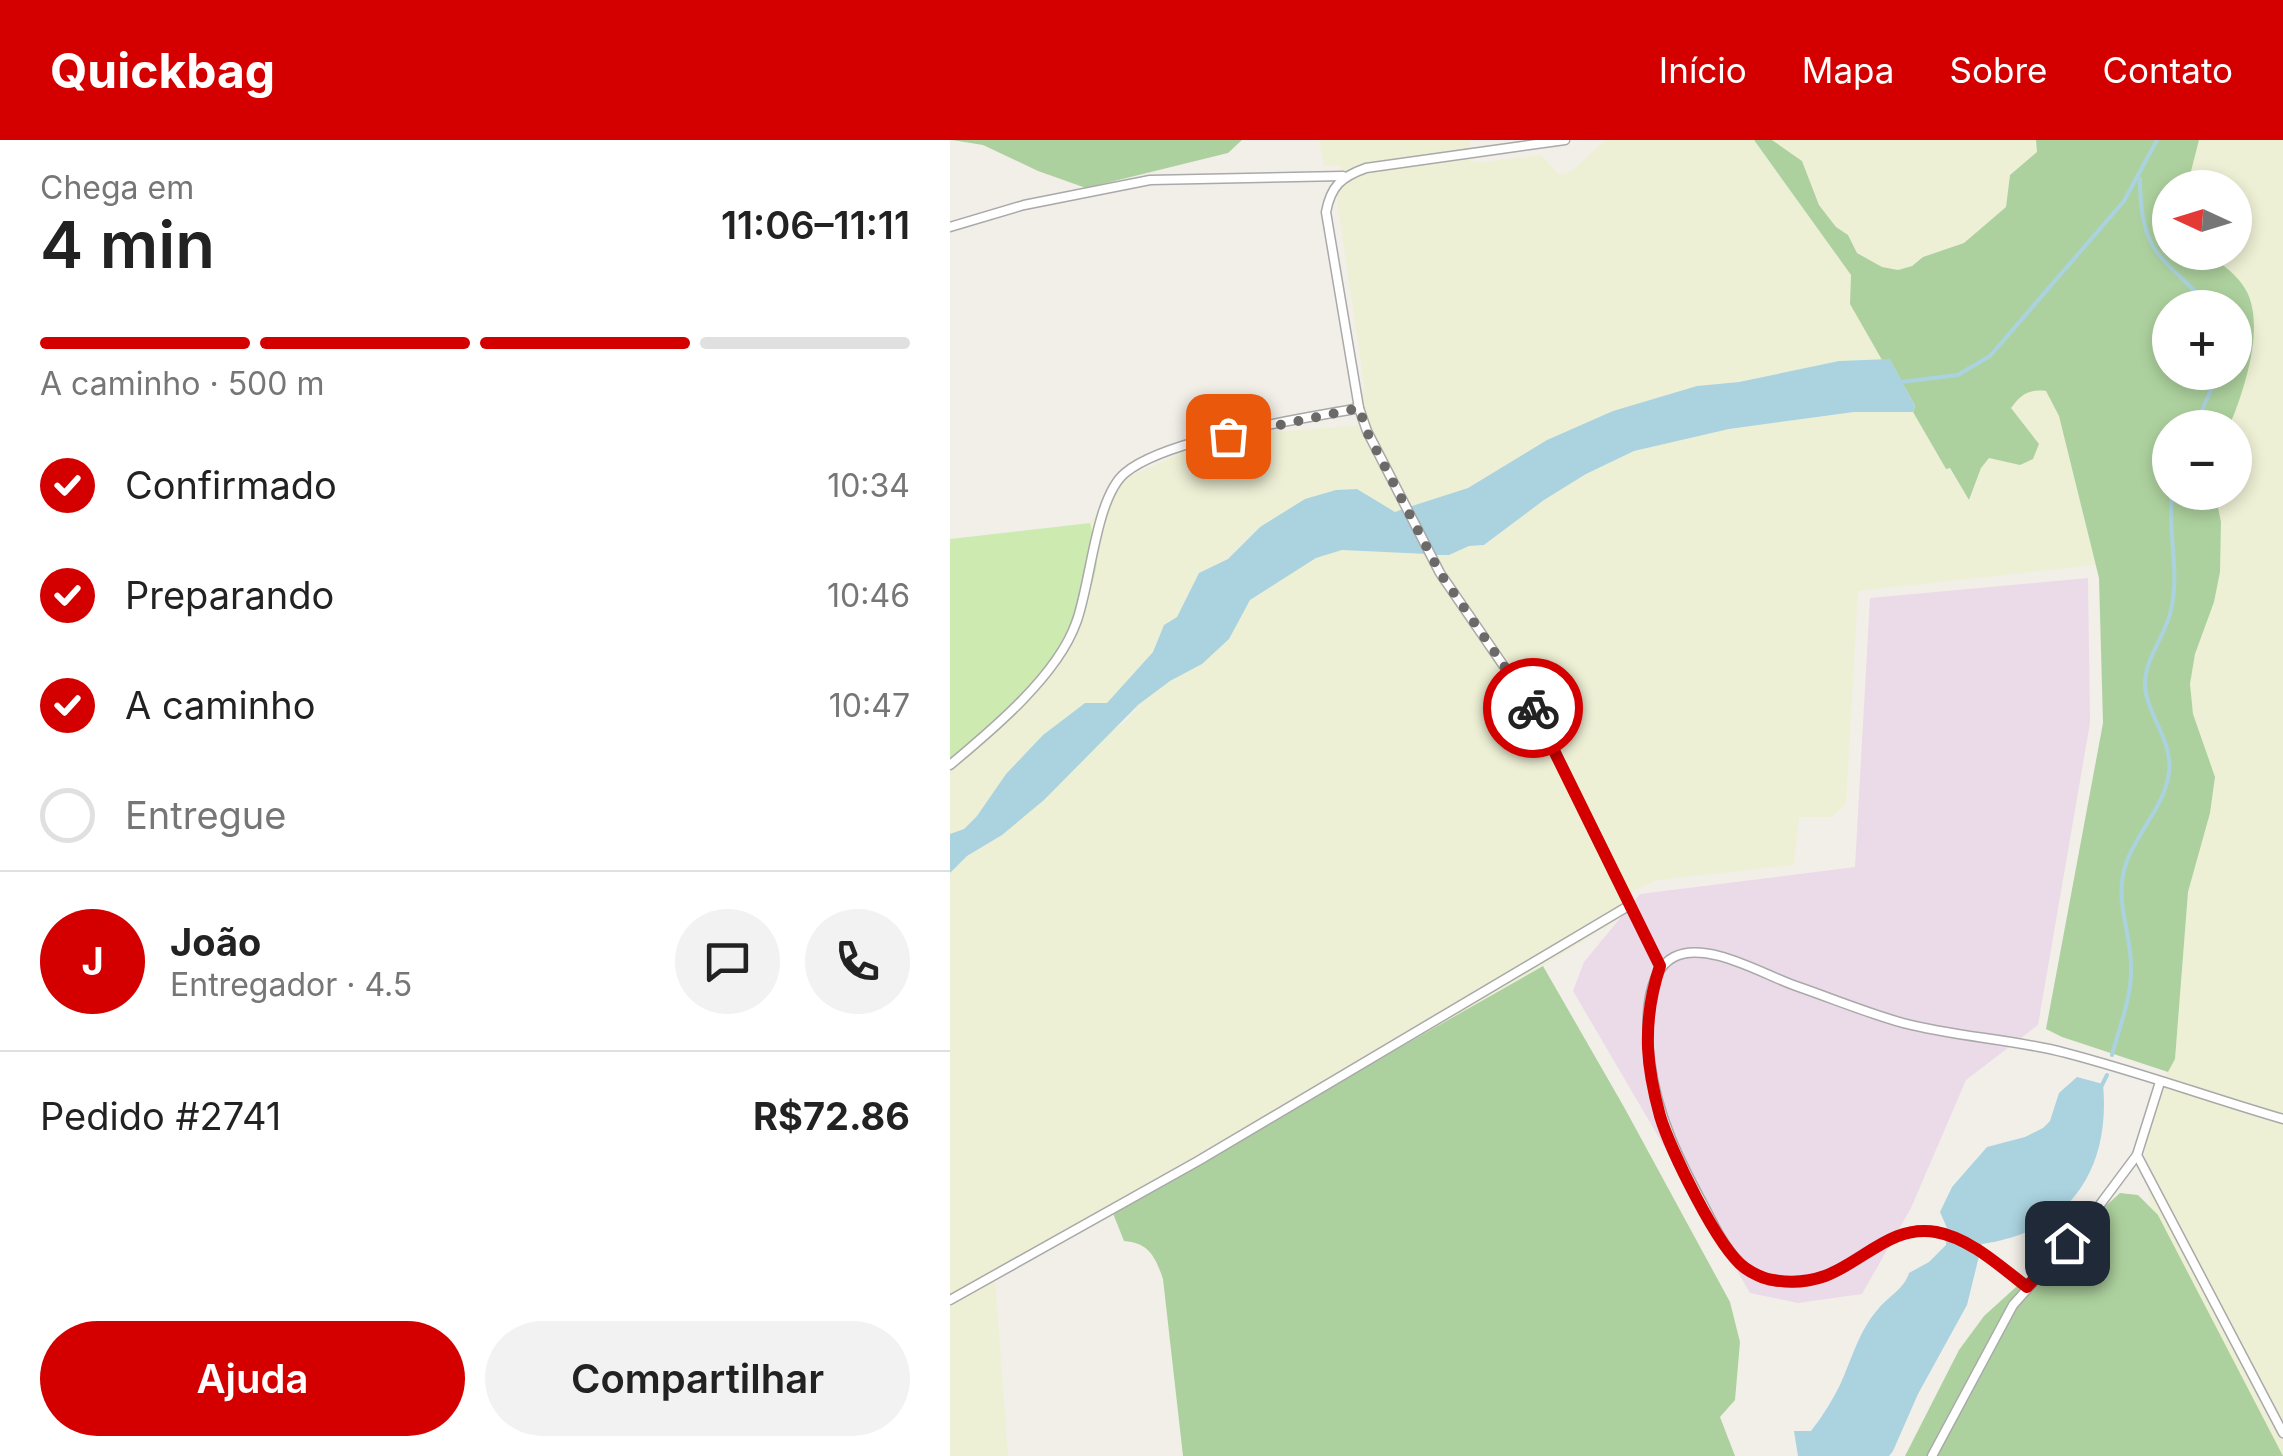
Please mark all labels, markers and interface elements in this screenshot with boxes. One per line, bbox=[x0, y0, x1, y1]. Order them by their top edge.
text: Quickbag bbox=[50, 41, 275, 100]
text: Início bbox=[1659, 49, 1747, 91]
text: Mapa bbox=[1802, 49, 1895, 91]
text: Sobre bbox=[1950, 49, 2047, 91]
text: Contato bbox=[2102, 49, 2233, 91]
text: Chega em bbox=[40, 168, 194, 207]
north arrow bbox=[2152, 170, 2252, 270]
map controls bbox=[2152, 170, 2252, 510]
text: 11:06–11:11 bbox=[721, 202, 910, 248]
text: 4 min bbox=[40, 205, 215, 284]
button: + bbox=[2152, 290, 2252, 390]
text: A caminho · 500 m bbox=[40, 364, 325, 403]
pin bbox=[1186, 394, 1271, 479]
icon: bag bbox=[1201, 409, 1256, 464]
button: − bbox=[2152, 410, 2252, 510]
icon: check bbox=[40, 458, 95, 513]
text: Confirmado bbox=[125, 462, 337, 508]
text: 10:34 bbox=[827, 466, 910, 505]
icon: check bbox=[40, 568, 95, 623]
text: Preparando bbox=[125, 572, 334, 618]
text: 10:46 bbox=[827, 576, 910, 615]
courier bbox=[1483, 658, 1583, 758]
icon: check bbox=[40, 678, 95, 733]
icon: bike bbox=[1506, 681, 1561, 736]
text: A caminho bbox=[125, 682, 316, 728]
text: 10:47 bbox=[829, 686, 910, 725]
text: Entregue bbox=[125, 792, 286, 838]
button: chat bbox=[675, 909, 780, 1014]
button: phone bbox=[805, 909, 910, 1014]
text: João bbox=[170, 919, 261, 965]
text: J bbox=[81, 938, 104, 984]
text: Entregador · 4.5 bbox=[170, 965, 412, 1004]
text: Pedido #2741 bbox=[40, 1093, 281, 1139]
text: R$72.86 bbox=[753, 1093, 910, 1139]
pin bbox=[2025, 1201, 2110, 1286]
icon: home bbox=[2040, 1216, 2095, 1271]
button: Ajuda bbox=[40, 1321, 465, 1436]
button: Compartilhar bbox=[485, 1321, 910, 1436]

